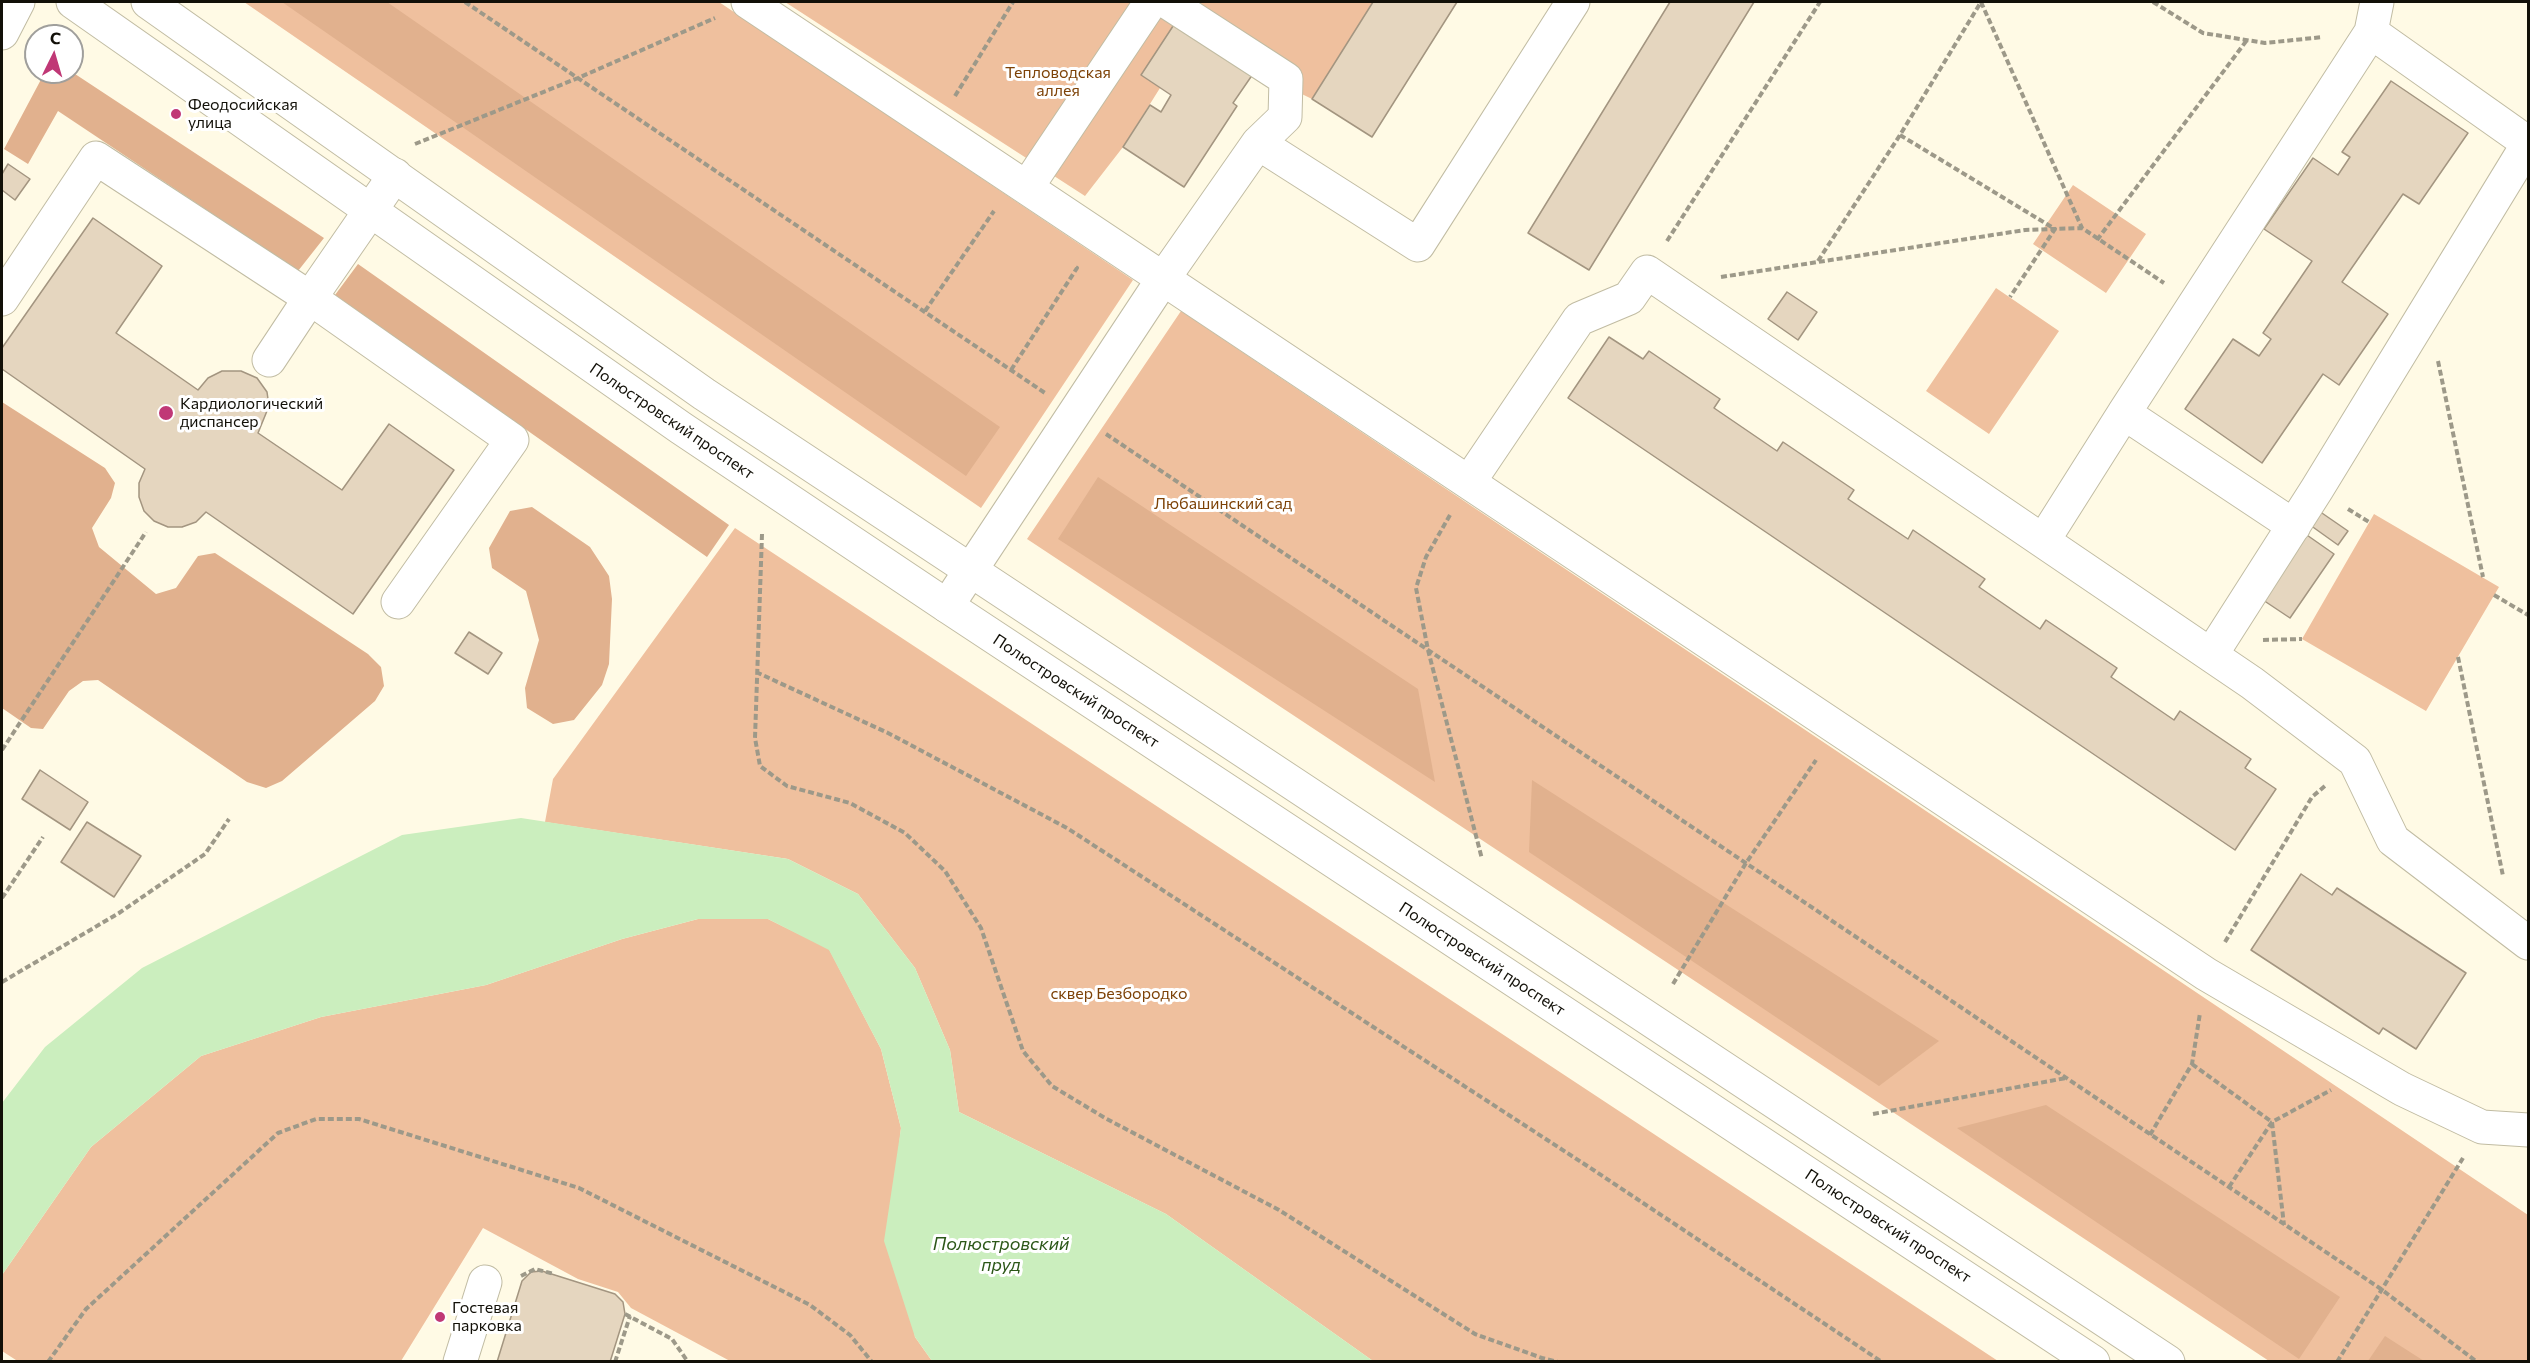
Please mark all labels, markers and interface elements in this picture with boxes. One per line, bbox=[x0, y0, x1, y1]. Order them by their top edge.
north arrow bbox=[24, 24, 84, 84]
text: С bbox=[49, 28, 62, 48]
park label: Тепловодская аллея bbox=[1005, 63, 1111, 101]
place label: Феодосийская улица bbox=[188, 95, 298, 133]
marker: Феодосийская улица bbox=[169, 107, 183, 121]
street label: Полюстровский проспект bbox=[586, 359, 758, 483]
place label: Кардиологический диспансер bbox=[180, 394, 323, 432]
marker: Кардиологический диспансер bbox=[157, 404, 175, 422]
park label: Любашинский сад bbox=[1154, 494, 1292, 514]
street label: Полюстровский проспект bbox=[989, 630, 1163, 752]
street label: Полюстровский проспект bbox=[1395, 898, 1569, 1020]
park label: сквер Безбородко bbox=[1050, 984, 1188, 1004]
street label: Полюстровский проспект bbox=[1801, 1165, 1975, 1287]
water label: Полюстровский пруд bbox=[933, 1233, 1069, 1276]
place label: Гостевая парковка bbox=[452, 1298, 522, 1336]
marker: Гостевая парковка bbox=[433, 1310, 447, 1324]

